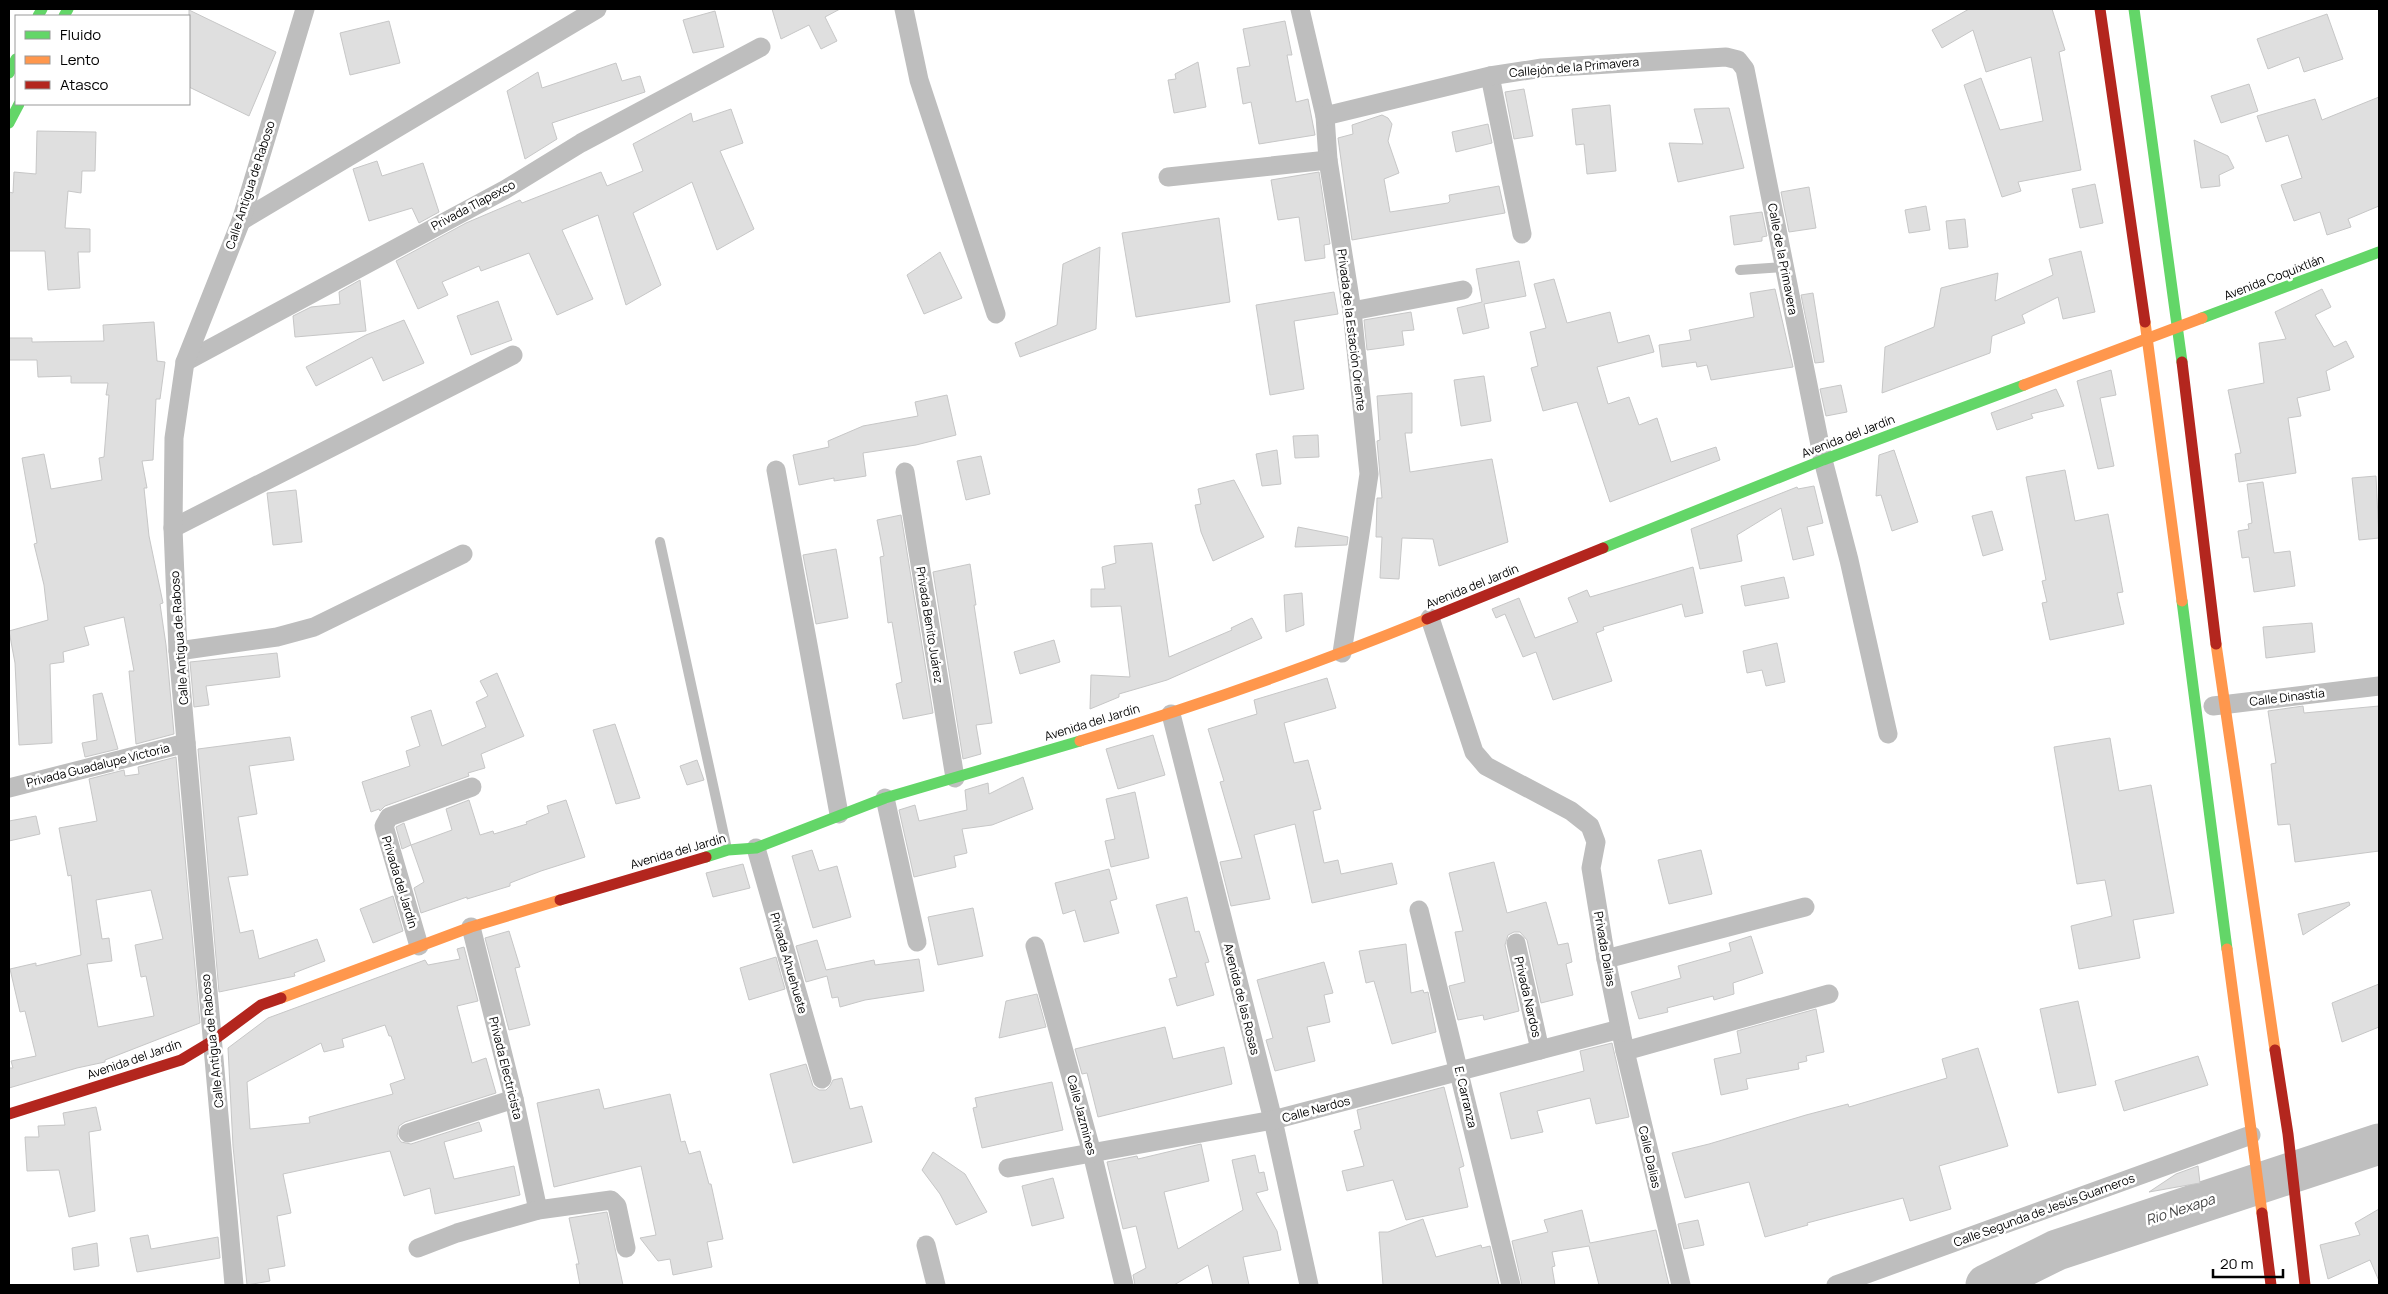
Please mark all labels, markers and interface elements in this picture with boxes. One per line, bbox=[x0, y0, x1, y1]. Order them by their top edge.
legend bbox=[15, 15, 190, 105]
text: Fluido bbox=[60, 24, 101, 45]
text: Lento bbox=[60, 49, 100, 70]
street label: Callejón de la Primavera bbox=[1508, 53, 1640, 81]
text: Atasco bbox=[60, 74, 108, 95]
street label: Calle Antigua de Raboso bbox=[221, 119, 279, 251]
street label: Privada Tlapexco bbox=[428, 176, 518, 234]
street label: Calle de la Primavera bbox=[1764, 202, 1802, 316]
street label: Privada de la Estación Oriente bbox=[1334, 248, 1370, 412]
street label: Avenida Coquixtlán bbox=[2221, 250, 2327, 304]
street label: Avenida del Jardín bbox=[1799, 410, 1897, 462]
street label: Avenida del Jardín bbox=[1423, 560, 1521, 612]
street label: Privada Benito Juárez bbox=[912, 565, 948, 685]
street label: Calle Antigua de Raboso bbox=[166, 570, 192, 706]
street label: Calle Dinastía bbox=[2248, 684, 2326, 710]
street label: Avenida del Jardín bbox=[1042, 699, 1142, 745]
street label: Privada Guadalupe Victoria bbox=[24, 739, 172, 791]
street label: Avenida del Jardín bbox=[628, 829, 728, 873]
street label: Privada del Jardín bbox=[378, 834, 422, 930]
street label: Privada Ahuehuete bbox=[766, 910, 812, 1016]
street label: Privada Dalias bbox=[1590, 910, 1620, 988]
street label: Avenida de las Rosas bbox=[1220, 941, 1264, 1057]
street label: Privada Nardos bbox=[1510, 955, 1546, 1039]
street label: Calle Antigua de Raboso bbox=[197, 973, 227, 1109]
street label: Privada Electricista bbox=[485, 1015, 527, 1121]
street label: Avenida del Jardín bbox=[85, 1035, 183, 1083]
street label: E. Carranza bbox=[1451, 1065, 1481, 1129]
street label: Calle Jazmines bbox=[1063, 1073, 1101, 1157]
street label: Calle Nardos bbox=[1280, 1092, 1352, 1126]
street label: Calle Dalias bbox=[1635, 1124, 1665, 1190]
street label: Calle Segunda de Jesús Guarneros bbox=[1951, 1169, 2137, 1251]
water label: Rio Nexapa bbox=[2143, 1189, 2218, 1229]
scale bar bbox=[2213, 1246, 2283, 1278]
text: 20 m bbox=[2220, 1253, 2253, 1274]

